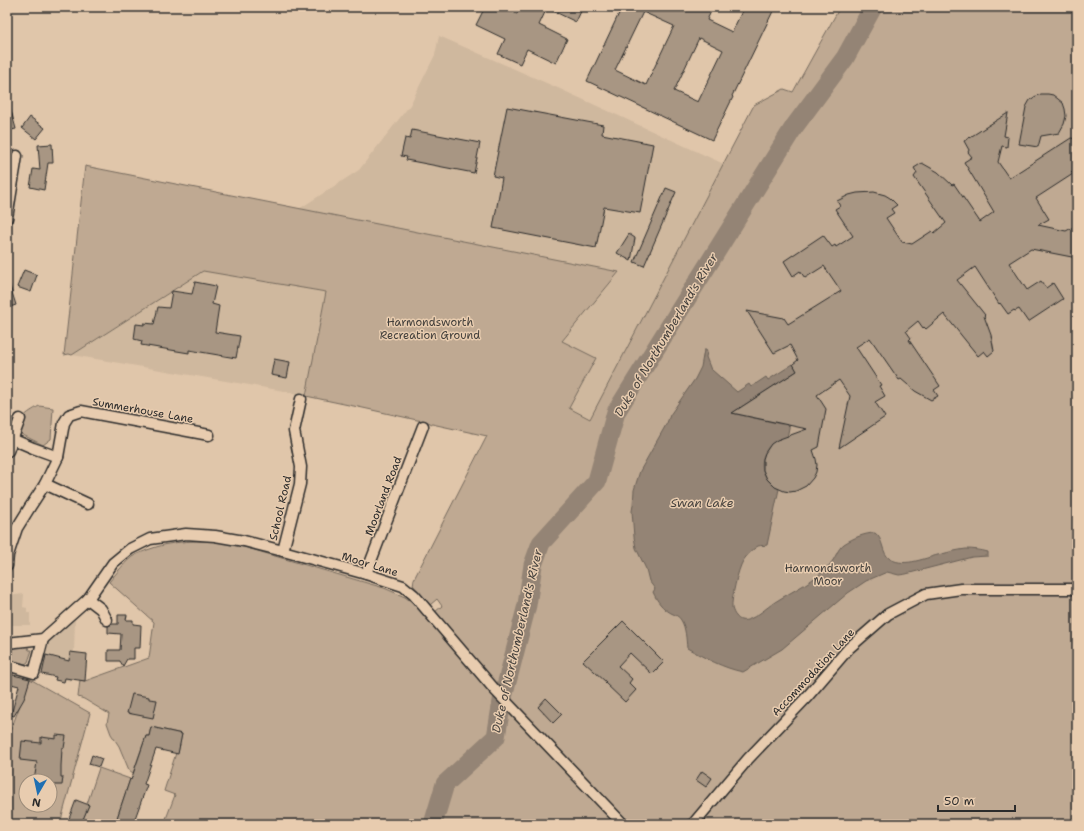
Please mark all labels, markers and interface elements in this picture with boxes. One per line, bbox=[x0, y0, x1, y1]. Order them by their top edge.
water label: Duke of Northumberland's River bbox=[611, 250, 721, 420]
park label: Harmondsworth Recreation Ground bbox=[380, 315, 480, 343]
street label: Summerhouse Lane bbox=[91, 394, 195, 427]
street label: Moorland Road bbox=[361, 454, 405, 538]
street label: School Road bbox=[266, 474, 295, 542]
water label: Swan Lake bbox=[671, 495, 734, 511]
water label: Duke of Northumberland's River bbox=[488, 547, 546, 734]
street label: Moor Lane bbox=[340, 549, 400, 580]
park label: Harmondsworth Moor bbox=[785, 561, 871, 589]
street label: Accommodation Lane bbox=[769, 625, 858, 719]
north arrow bbox=[18, 773, 58, 813]
scale bar bbox=[938, 787, 1015, 813]
text: 50 m bbox=[944, 793, 974, 809]
text: N bbox=[31, 794, 42, 810]

